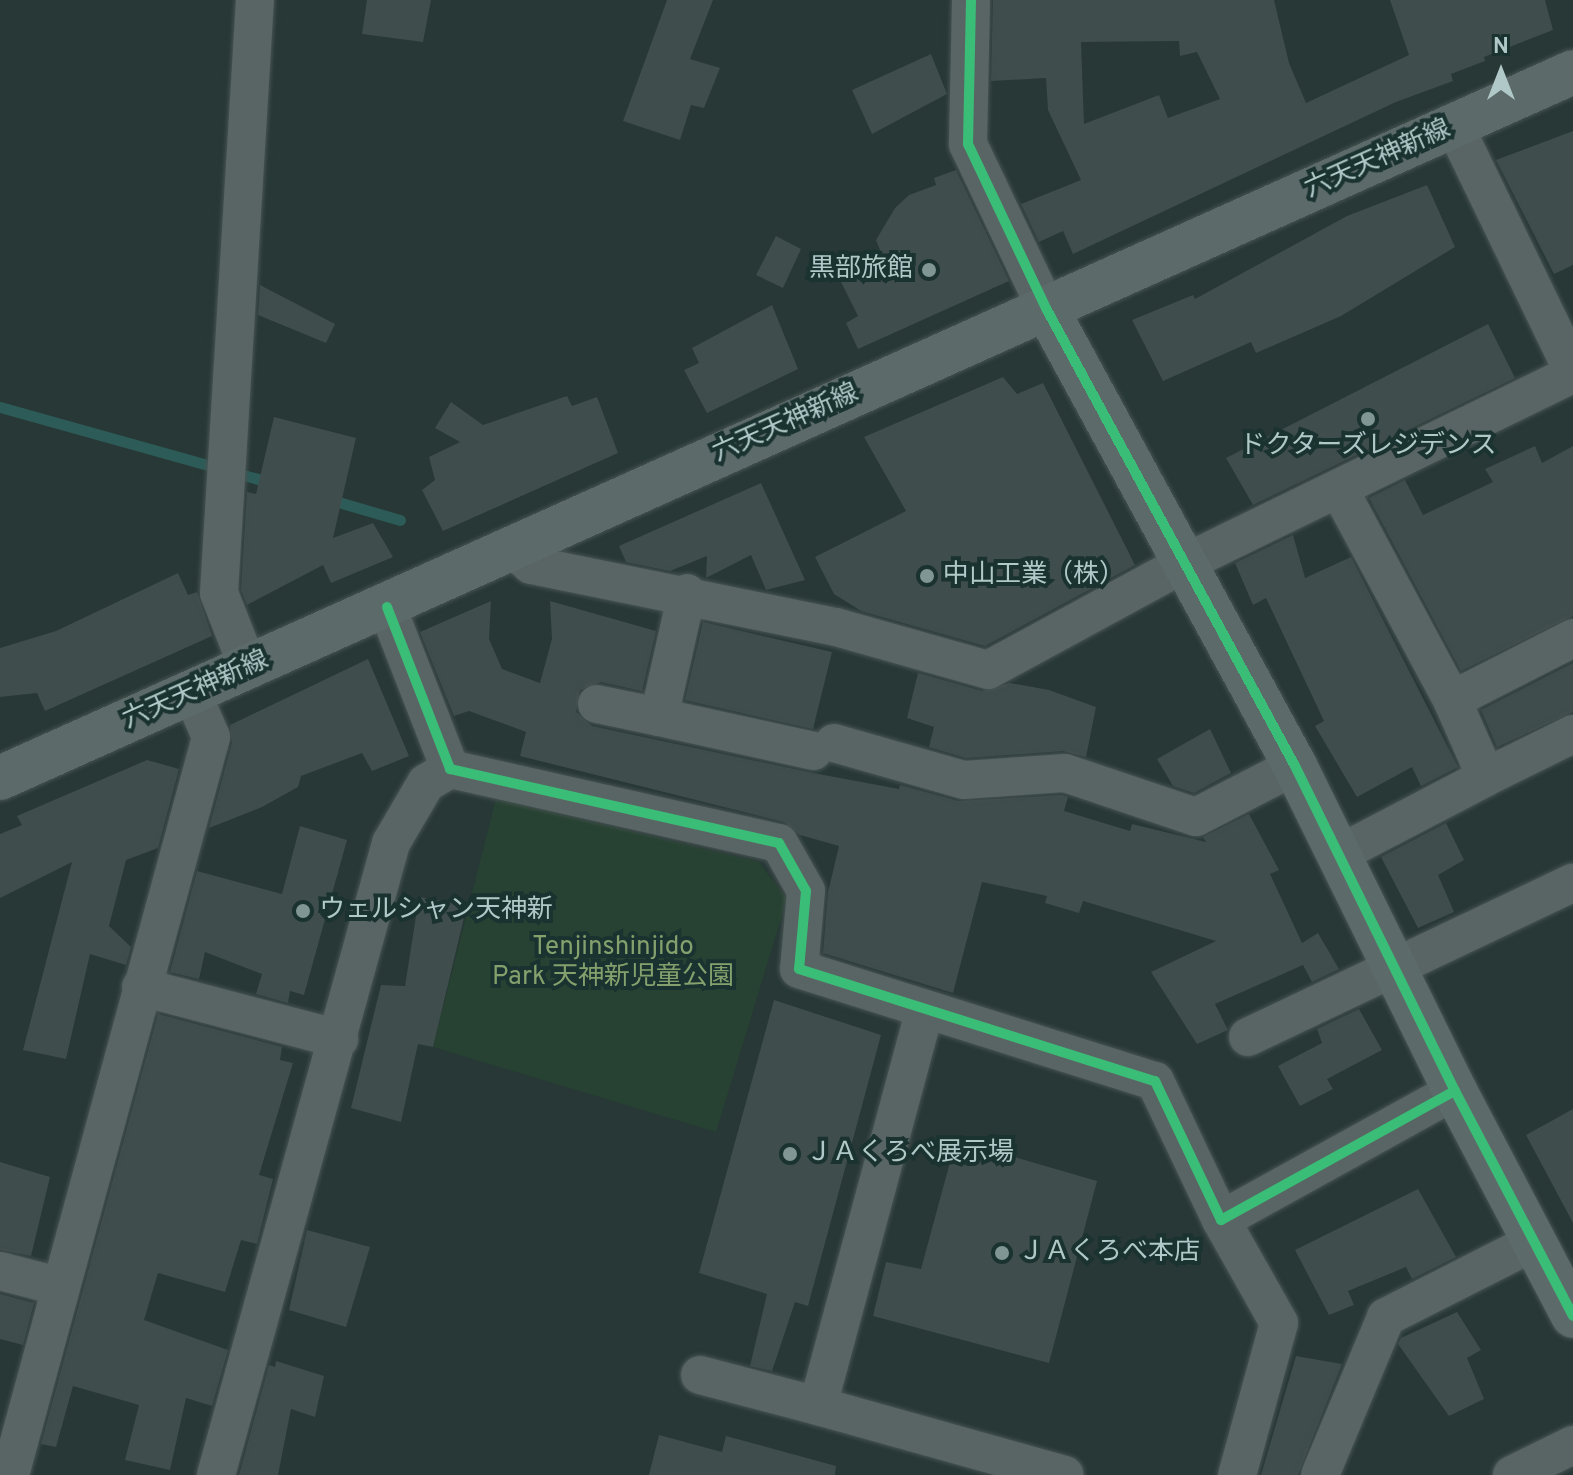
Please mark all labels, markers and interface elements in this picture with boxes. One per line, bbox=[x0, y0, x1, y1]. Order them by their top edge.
north arrow bbox=[1461, 32, 1541, 112]
text: N bbox=[1493, 34, 1509, 61]
street label: 六天天神新線 bbox=[1300, 114, 1456, 206]
place label: 黒部旅館 bbox=[809, 254, 913, 286]
marker: 黒部旅館 bbox=[920, 261, 938, 279]
street label: 六天天神新線 bbox=[708, 378, 864, 470]
marker: ドクターズレジデンス bbox=[1359, 410, 1377, 428]
place label: ドクターズレジデンス bbox=[1238, 431, 1498, 463]
place label: 中山工業（株） bbox=[943, 560, 1125, 592]
marker: 中山工業（株） bbox=[918, 567, 936, 585]
street label: 六天天神新線 bbox=[118, 645, 274, 737]
place label: ウェルシャン天神新 bbox=[319, 895, 553, 927]
marker: ウェルシャン天神新 bbox=[294, 902, 312, 920]
park label: Tenjinshinjido Park 天神新児童公園 bbox=[492, 932, 734, 994]
place label: ＪＡくろべ展示場 bbox=[806, 1138, 1014, 1170]
marker: ＪＡくろべ展示場 bbox=[781, 1145, 799, 1163]
place label: ＪＡくろべ本店 bbox=[1018, 1237, 1200, 1269]
marker: ＪＡくろべ本店 bbox=[993, 1244, 1011, 1262]

